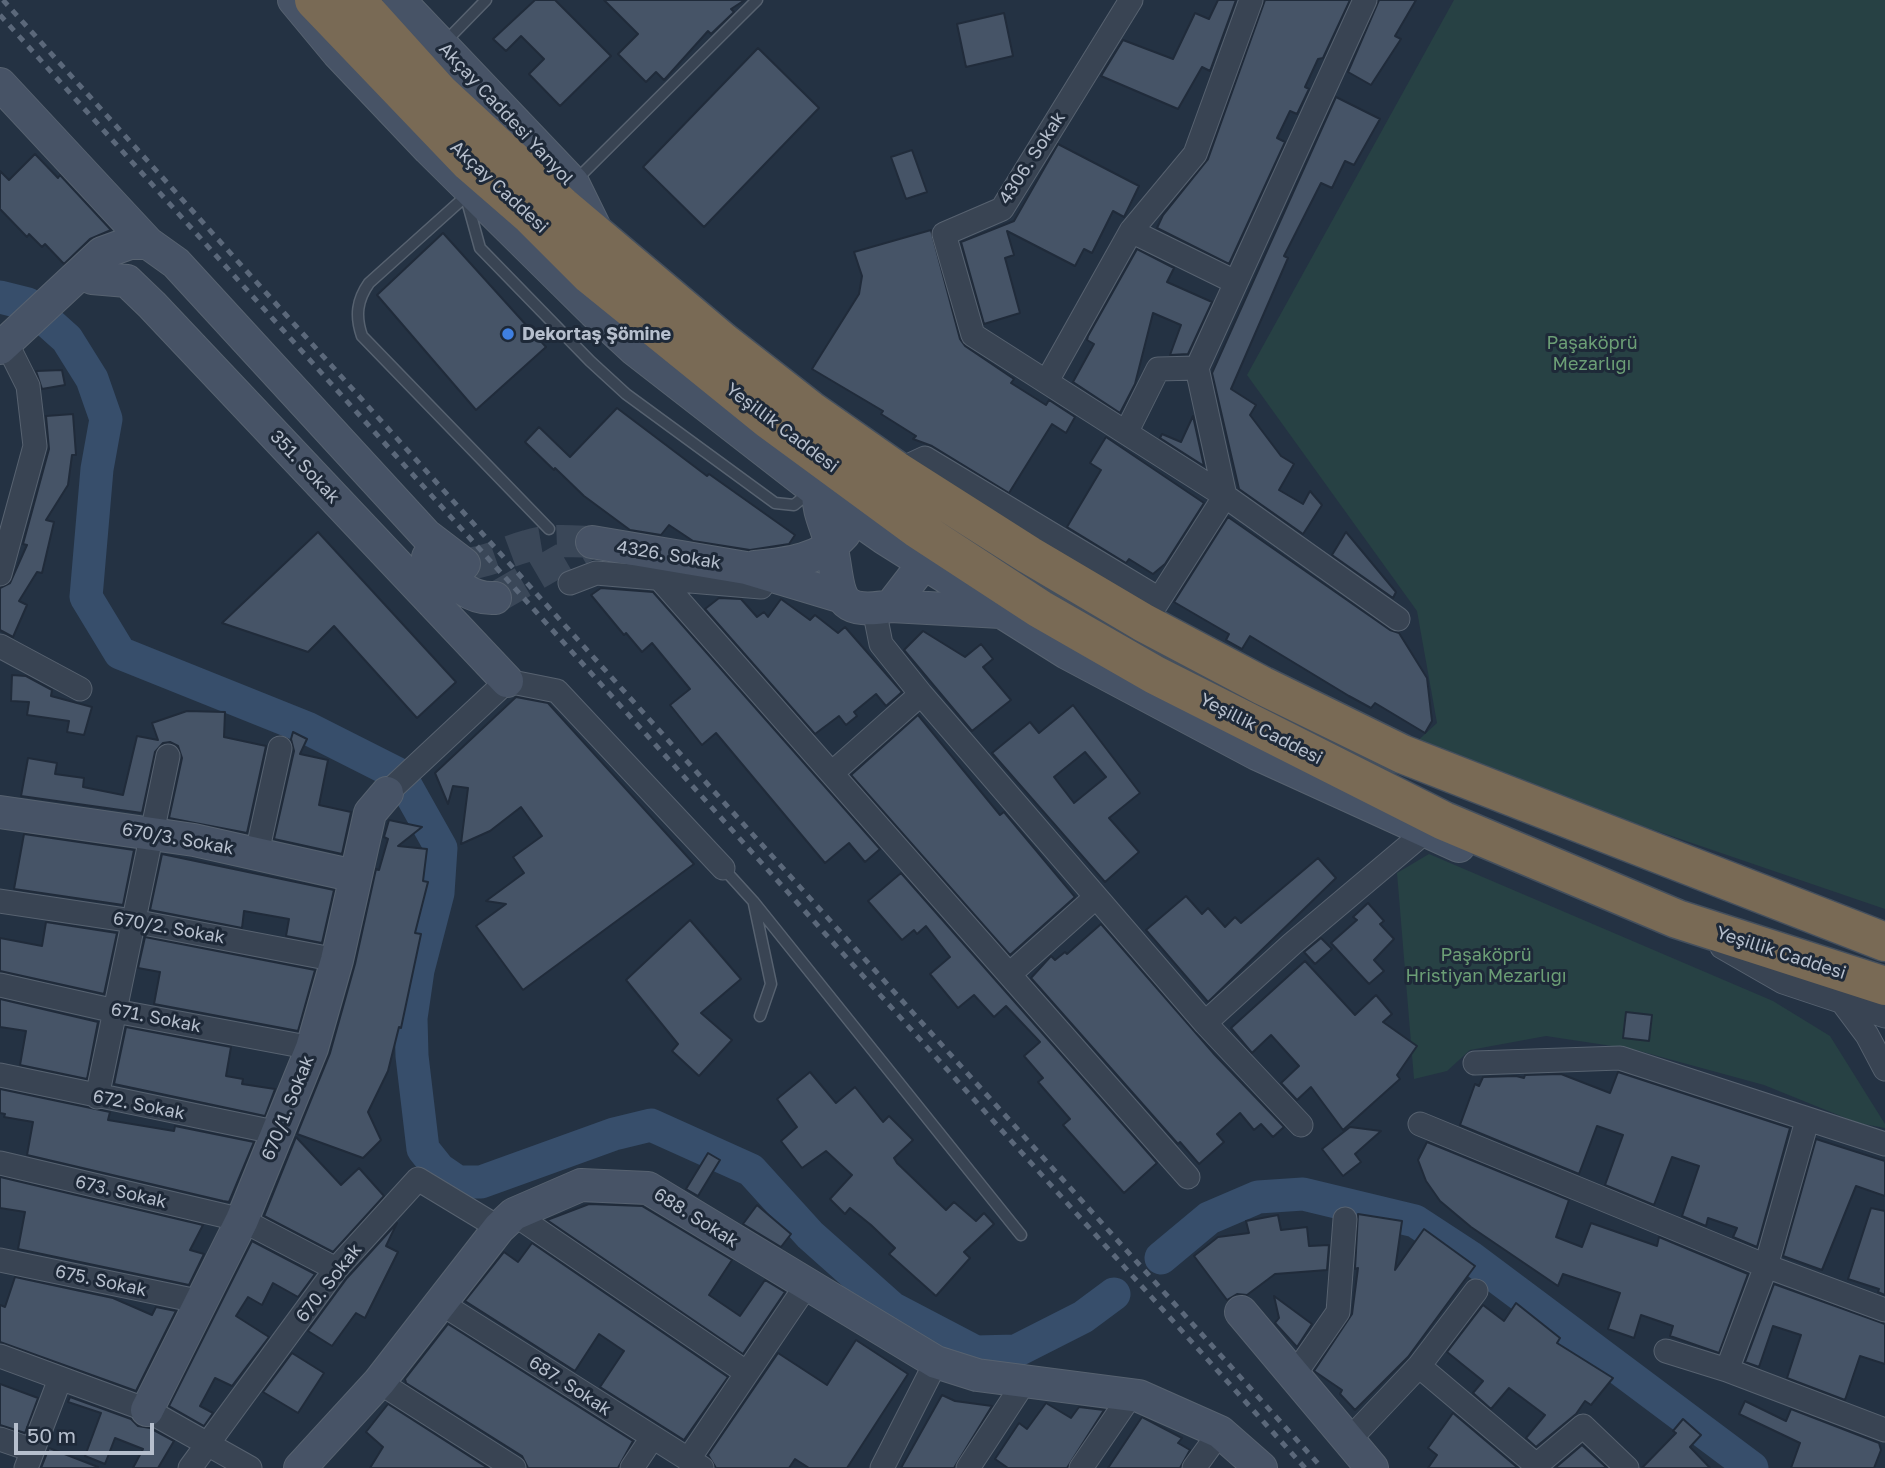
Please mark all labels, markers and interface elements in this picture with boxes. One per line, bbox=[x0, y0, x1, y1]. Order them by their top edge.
street label: Akçay Caddesi Yanyol bbox=[434, 38, 578, 190]
street label: 4306. Sokak bbox=[994, 108, 1070, 208]
street label: Akçay Caddesi bbox=[446, 136, 552, 238]
place label: Dekortaş Şömine bbox=[522, 323, 671, 345]
marker: Dekortaş Şömine bbox=[500, 326, 516, 342]
park label: Paşaköprü Mezarlığı bbox=[1546, 332, 1638, 374]
street label: Yeşillik Caddesi bbox=[721, 379, 843, 477]
street label: 351. Sokak bbox=[266, 426, 344, 508]
street label: 4326. Sokak bbox=[615, 536, 723, 574]
street label: Yeşillik Caddesi bbox=[1196, 689, 1326, 769]
street label: 670/3. Sokak bbox=[120, 819, 236, 859]
street label: 670/2. Sokak bbox=[111, 908, 227, 948]
street label: Yeşillik Caddesi bbox=[1713, 922, 1849, 984]
park label: Paşaköprü Hristiyan Mezarlığı bbox=[1405, 944, 1567, 986]
street label: 671. Sokak bbox=[109, 999, 203, 1037]
street label: 670/1. Sokak bbox=[257, 1052, 319, 1164]
street label: 672. Sokak bbox=[91, 1085, 187, 1125]
street label: 673. Sokak bbox=[73, 1171, 169, 1213]
street label: 688. Sokak bbox=[650, 1184, 742, 1252]
street label: 670. Sokak bbox=[292, 1239, 366, 1327]
street label: 675. Sokak bbox=[53, 1261, 149, 1301]
street label: 687. Sokak bbox=[525, 1351, 615, 1421]
scale bar bbox=[18, 1408, 158, 1452]
text: 50 m bbox=[27, 1422, 76, 1448]

